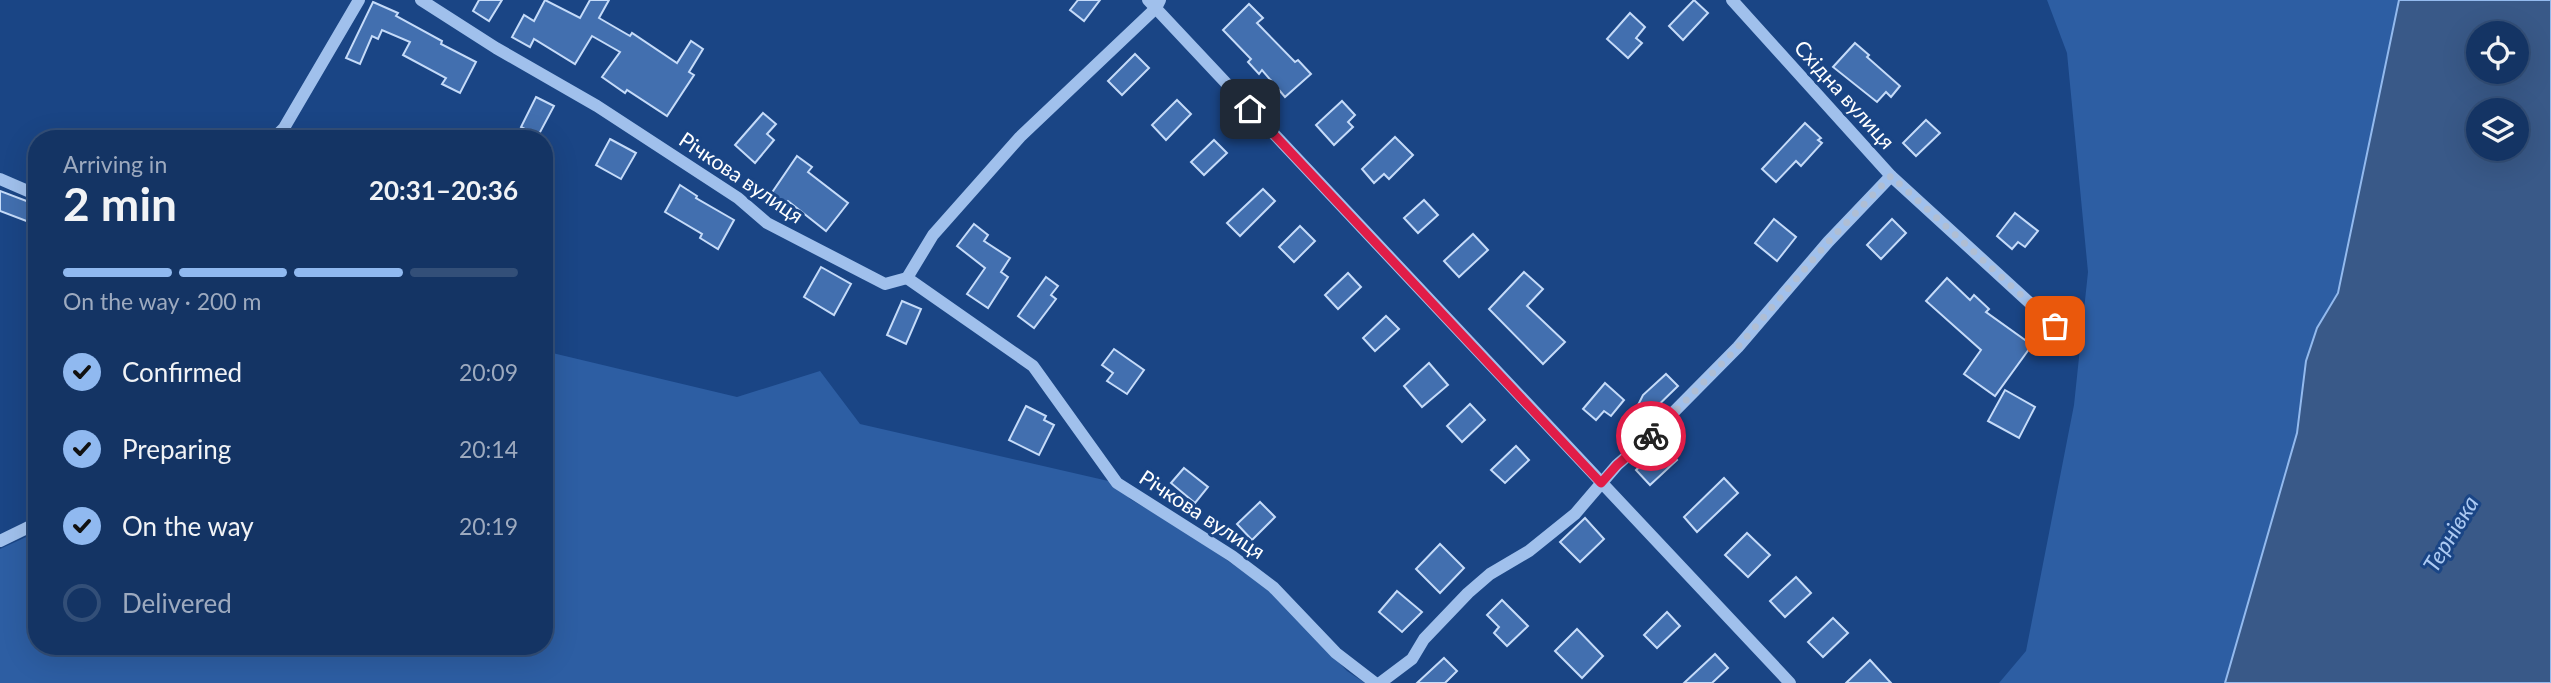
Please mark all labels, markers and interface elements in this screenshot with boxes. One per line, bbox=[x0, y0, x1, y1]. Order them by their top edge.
map controls bbox=[2466, 21, 2529, 161]
button: locate bbox=[2466, 21, 2529, 84]
street label: Східна вулиця bbox=[1790, 35, 1900, 153]
pin bbox=[1220, 79, 1280, 139]
icon: home bbox=[1231, 90, 1269, 128]
button: layers bbox=[2466, 98, 2529, 161]
street label: Річкова вулиця bbox=[675, 126, 809, 228]
text: Arriving in bbox=[63, 150, 167, 178]
text: 20:31–20:36 bbox=[369, 174, 518, 206]
text: 2 min bbox=[63, 176, 177, 231]
text: On the way · 200 m bbox=[63, 287, 262, 315]
pin bbox=[2025, 296, 2085, 356]
icon: bag bbox=[2036, 307, 2074, 345]
icon: check bbox=[63, 353, 101, 391]
text: Confirmed bbox=[122, 356, 242, 388]
text: 20:09 bbox=[459, 358, 518, 386]
courier bbox=[1616, 401, 1686, 471]
icon: bike bbox=[1632, 417, 1670, 455]
icon: check bbox=[63, 430, 101, 468]
text: Preparing bbox=[122, 433, 231, 465]
text: 20:14 bbox=[459, 435, 518, 463]
street label: Річкова вулиця bbox=[1135, 464, 1270, 564]
water label: Тернівка bbox=[2416, 490, 2484, 577]
icon: check bbox=[63, 507, 101, 545]
text: On the way bbox=[122, 510, 254, 542]
text: 20:19 bbox=[459, 512, 518, 540]
text: Delivered bbox=[122, 587, 232, 619]

